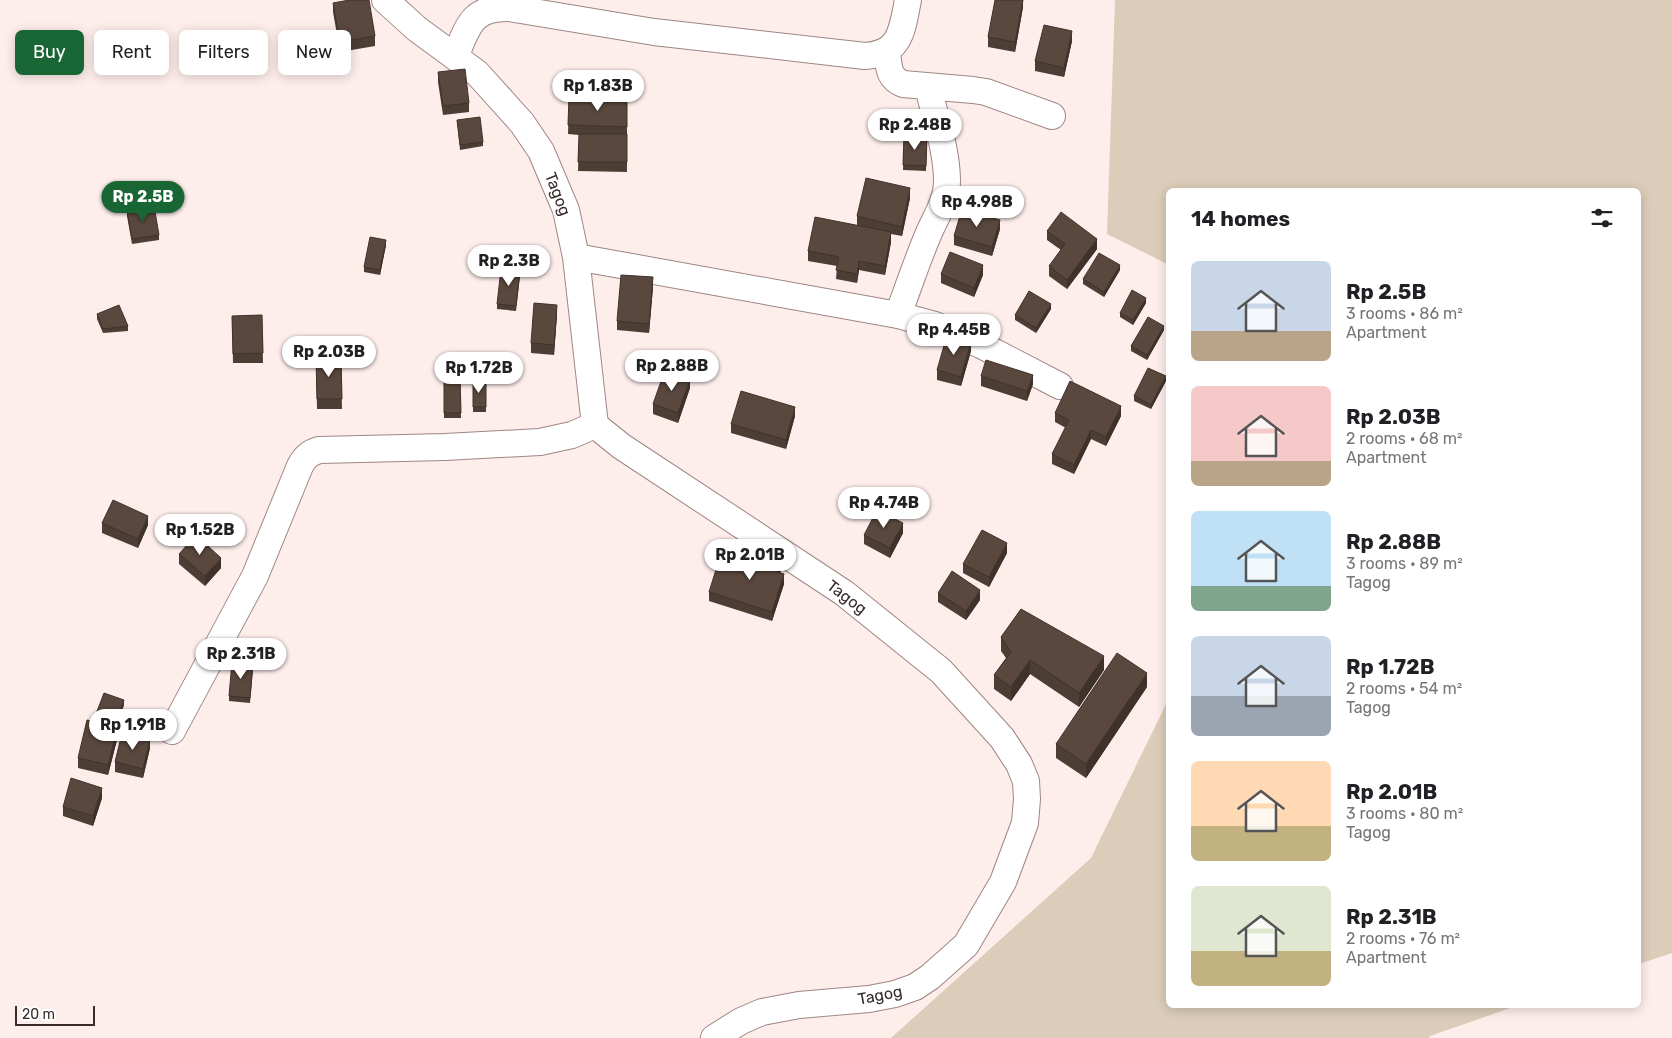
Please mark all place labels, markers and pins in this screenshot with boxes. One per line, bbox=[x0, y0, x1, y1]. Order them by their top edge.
pin: Rp 1.83B bbox=[546, 70, 650, 112]
pin: Rp 2.48B bbox=[863, 108, 967, 151]
pin: Rp 2.5B bbox=[97, 180, 189, 223]
pin: Rp 4.98B bbox=[925, 186, 1029, 228]
pin: Rp 2.3B bbox=[463, 244, 555, 287]
pin: Rp 4.45B bbox=[902, 314, 1006, 356]
pin: Rp 2.03B bbox=[277, 336, 381, 378]
pin: Rp 2.88B bbox=[620, 350, 724, 392]
pin: Rp 1.72B bbox=[427, 352, 531, 394]
pin: Rp 4.74B bbox=[832, 486, 936, 529]
pin: Rp 1.52B bbox=[148, 514, 252, 556]
pin: Rp 2.01B bbox=[698, 538, 802, 581]
pin: Rp 2.31B bbox=[189, 638, 293, 680]
pin: Rp 1.91B bbox=[81, 708, 185, 751]

